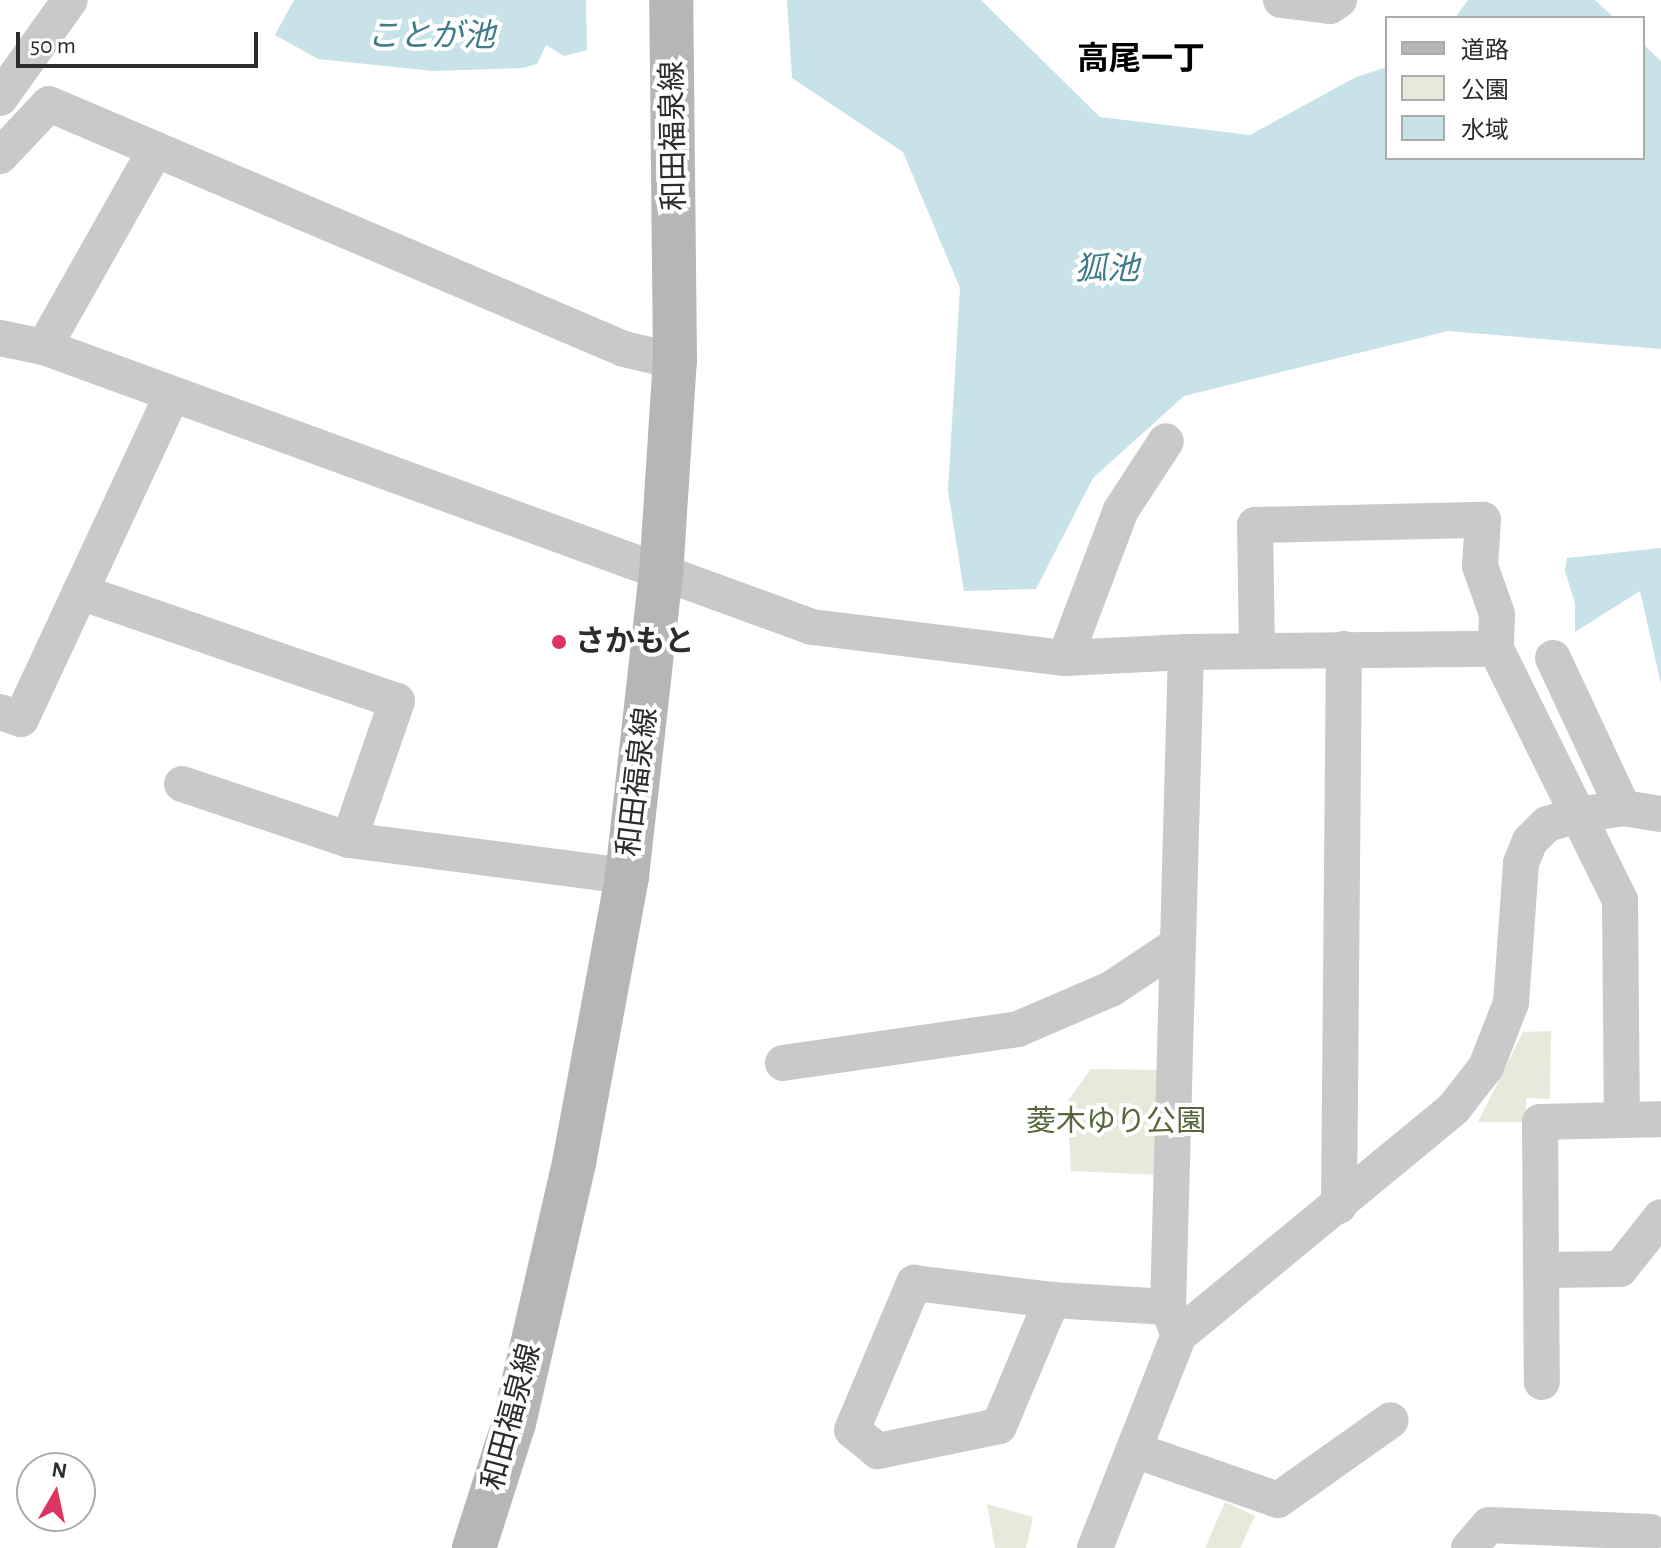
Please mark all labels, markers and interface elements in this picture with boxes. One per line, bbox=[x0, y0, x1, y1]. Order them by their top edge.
scale bar bbox=[20, 16, 262, 66]
legend bbox=[1385, 16, 1645, 160]
water label: ことが池 bbox=[367, 17, 495, 55]
text: 50 m bbox=[30, 34, 76, 58]
text: 道路 bbox=[1461, 39, 1509, 63]
district label: 高尾一丁 bbox=[1077, 40, 1205, 78]
street label: 和田福泉線 bbox=[655, 61, 693, 211]
text: 公園 bbox=[1461, 79, 1509, 103]
text: 水域 bbox=[1461, 119, 1509, 143]
water label: 狐池 bbox=[1075, 250, 1139, 288]
place label: さかもと bbox=[575, 624, 695, 660]
marker: さかもと bbox=[550, 633, 568, 651]
street label: 和田福泉線 bbox=[611, 705, 665, 859]
park label: 菱木ゆり公園 bbox=[1026, 1104, 1206, 1140]
street label: 和田福泉線 bbox=[475, 1340, 549, 1494]
north arrow bbox=[16, 1452, 96, 1532]
text: N bbox=[50, 1458, 69, 1482]

